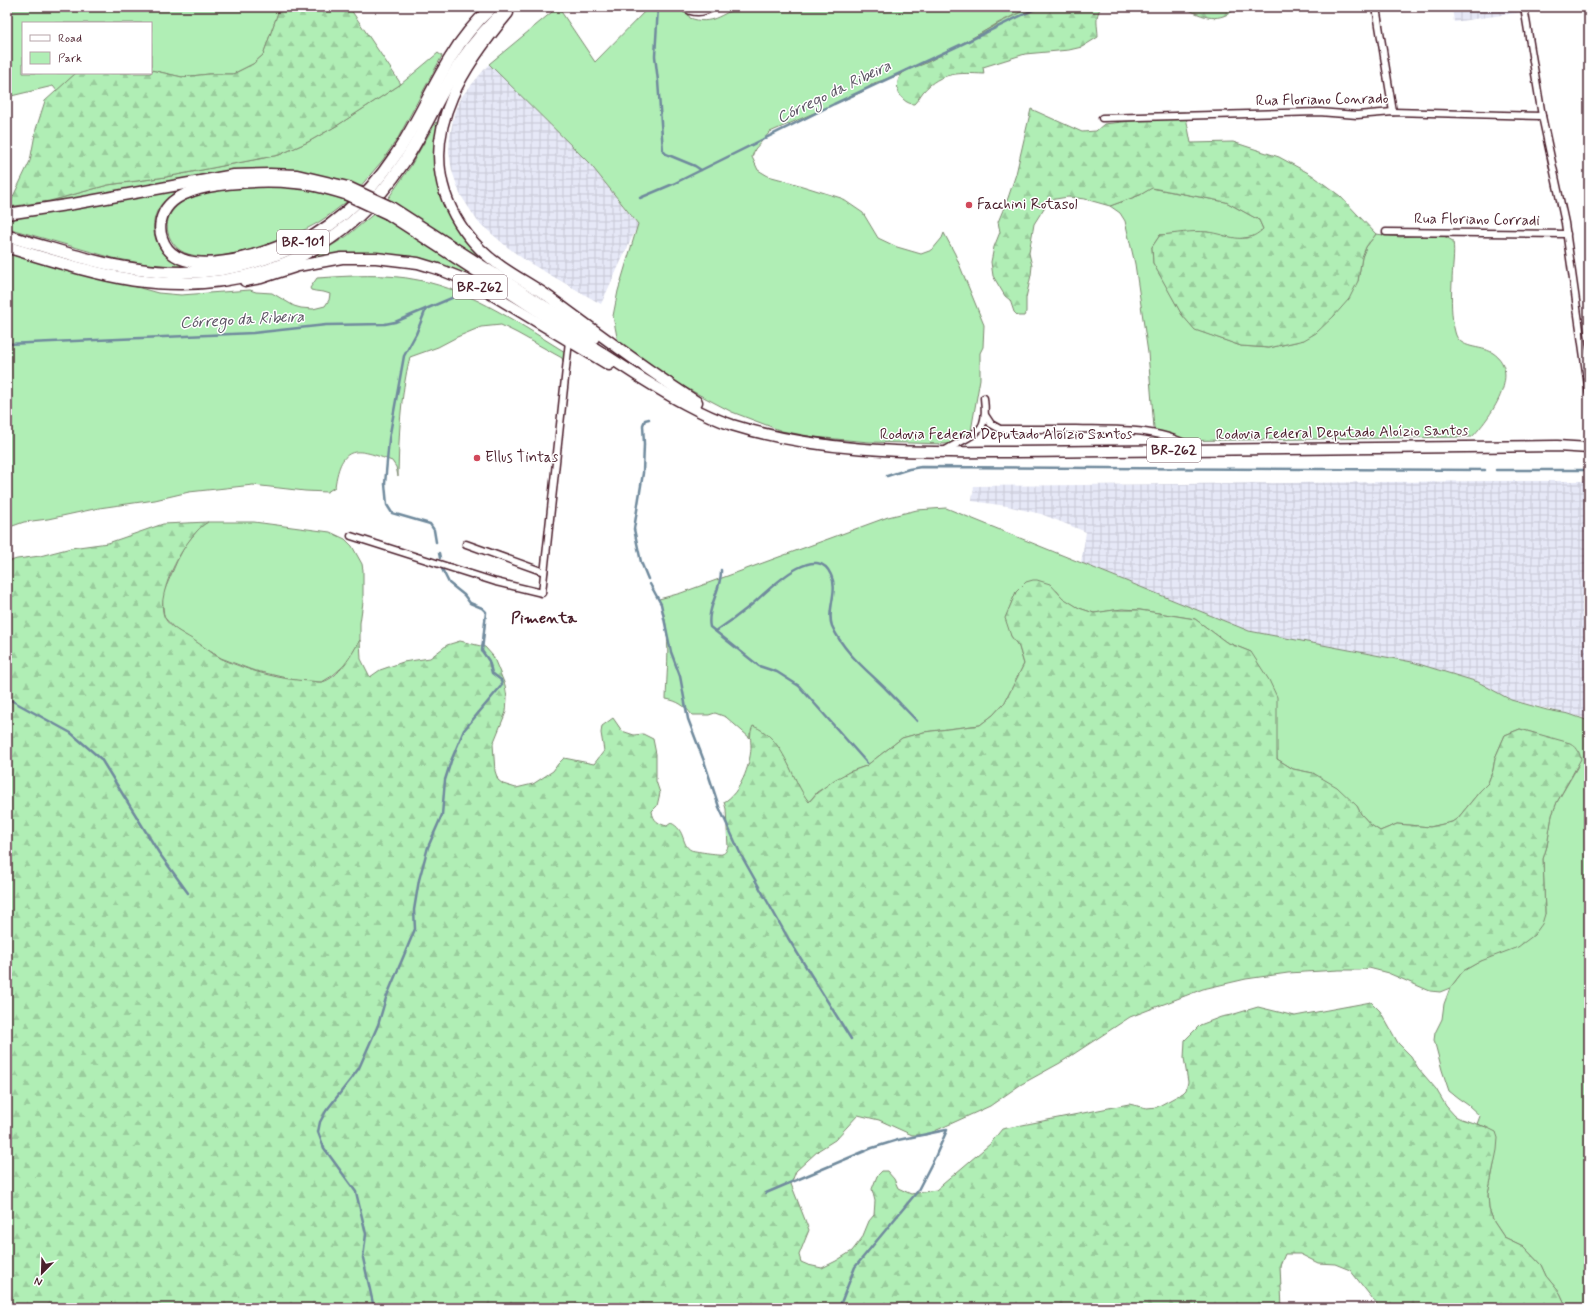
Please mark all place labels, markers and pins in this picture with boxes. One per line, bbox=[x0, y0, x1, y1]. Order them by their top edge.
place label: Facchini Rotasol bbox=[977, 195, 1078, 215]
marker: Facchini Rotasol bbox=[964, 200, 974, 210]
place label: Ellus Tintas bbox=[485, 448, 559, 468]
marker: Ellus Tintas bbox=[472, 453, 482, 463]

